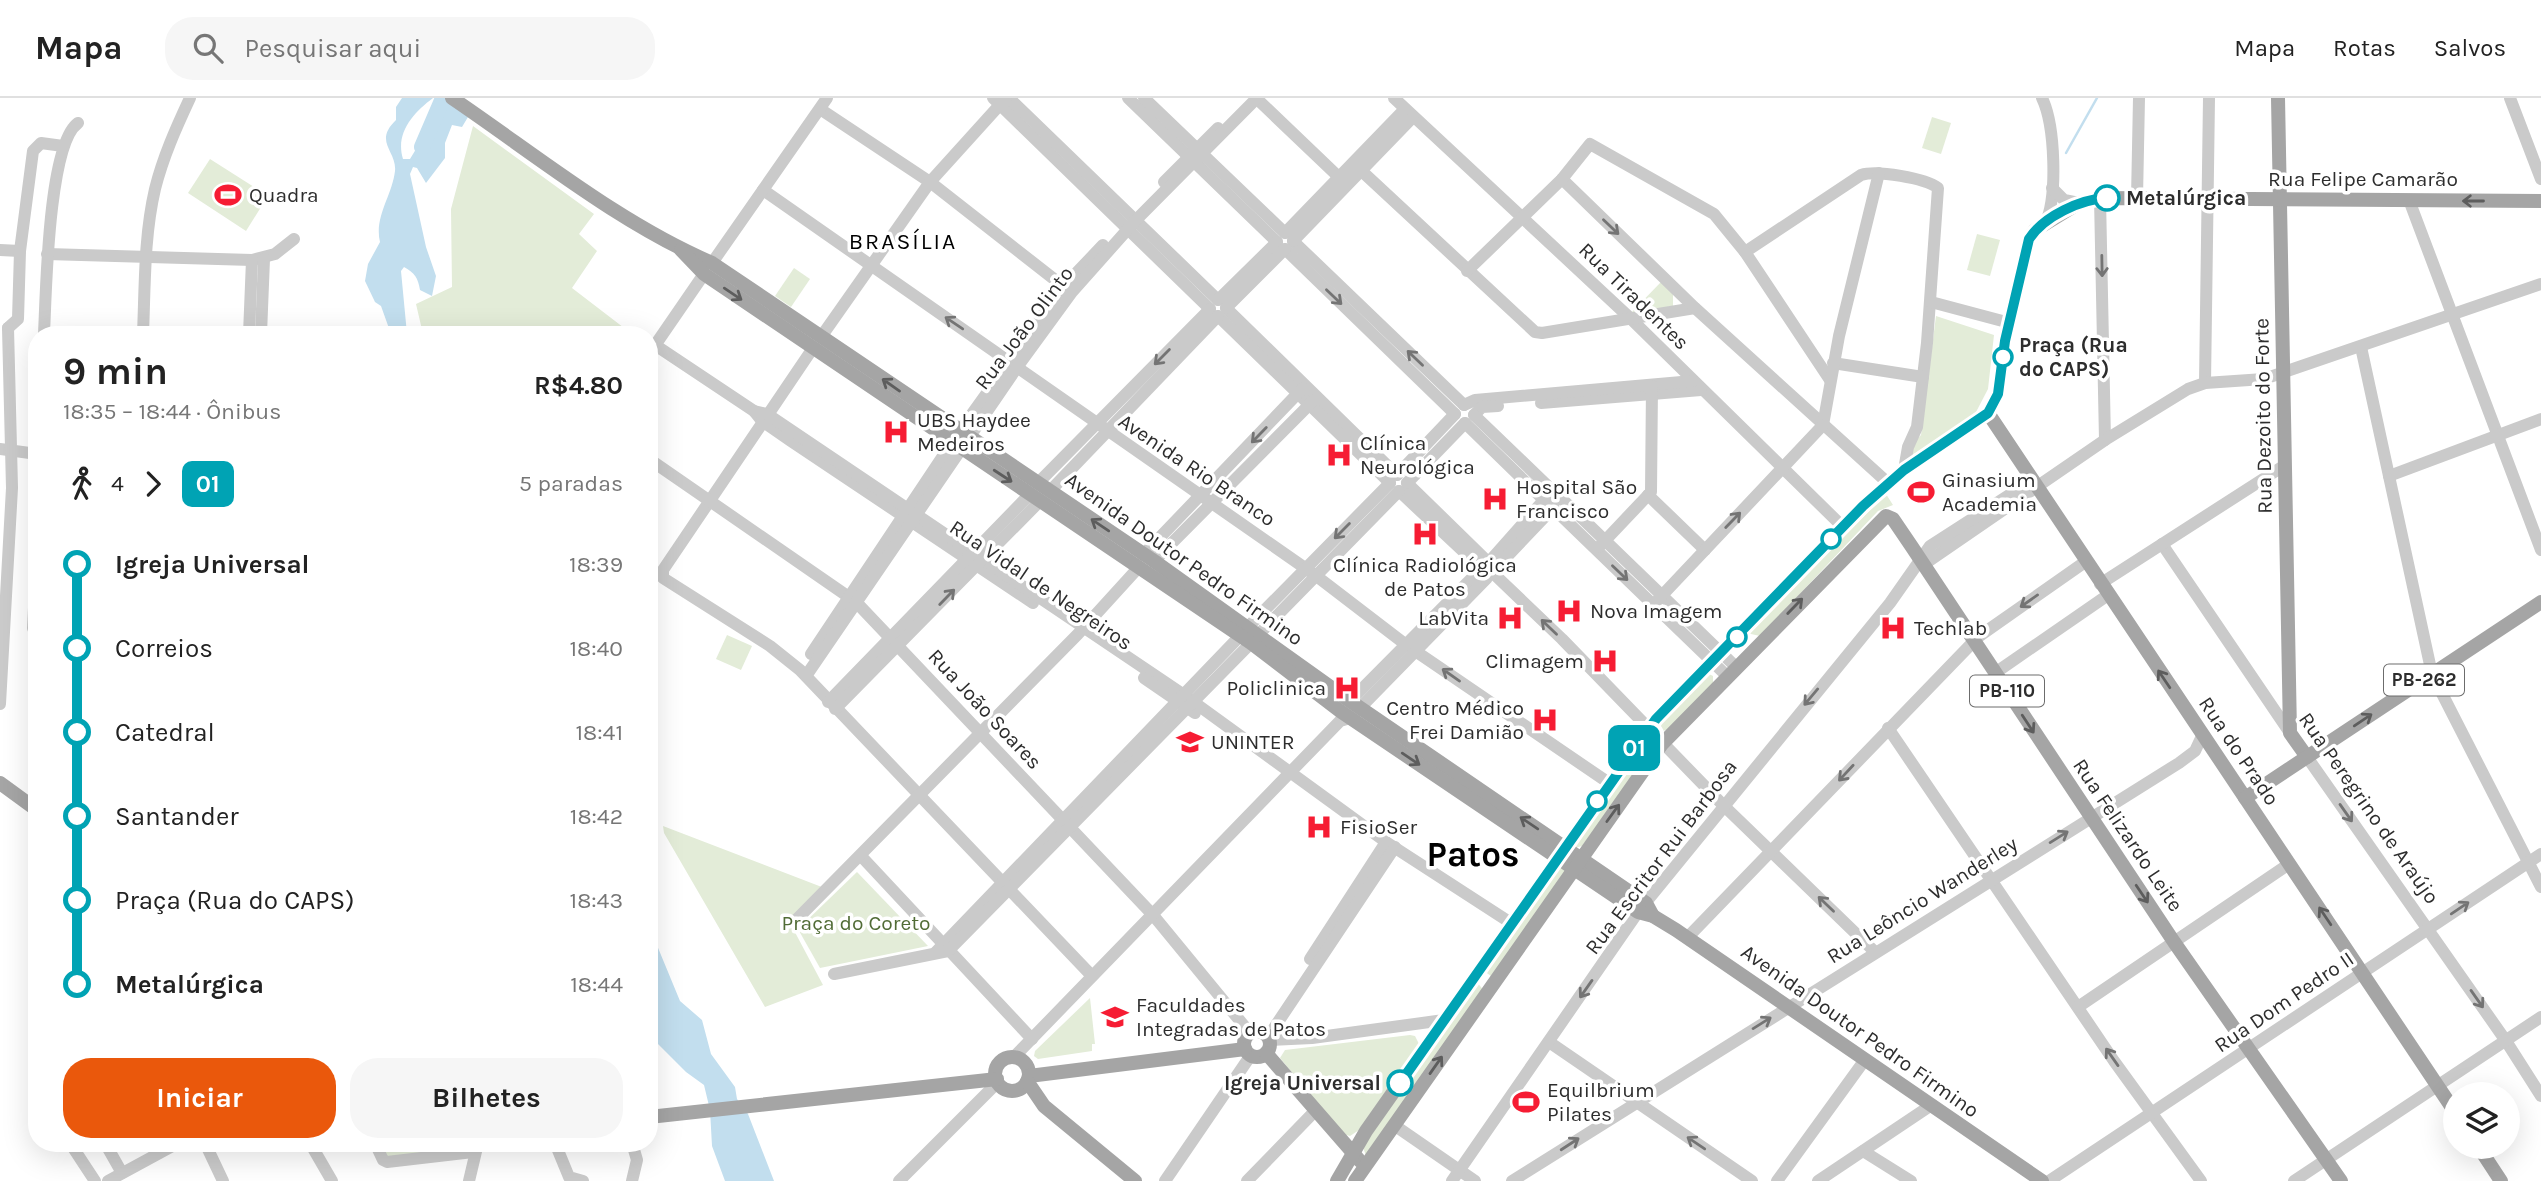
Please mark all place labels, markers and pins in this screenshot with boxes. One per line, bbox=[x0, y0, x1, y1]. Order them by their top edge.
sports icon: Quadra bbox=[213, 180, 243, 210]
place label: Quadra bbox=[249, 183, 319, 207]
marker: Metalúrgica bbox=[2094, 185, 2120, 211]
place label: Metalúrgica bbox=[2126, 186, 2246, 210]
place label: Praça (Rua do CAPS) bbox=[2019, 333, 2128, 381]
marker: Praça (Rua do CAPS) bbox=[1993, 347, 2013, 367]
place label: UBS Haydee Medeiros bbox=[917, 408, 1031, 456]
hospital icon: UBS Haydee Medeiros bbox=[881, 417, 911, 447]
place label: Clínica Neurológica bbox=[1360, 431, 1475, 479]
hospital icon: Clínica Neurológica bbox=[1324, 440, 1354, 470]
place label: Ginasium Academia bbox=[1942, 468, 2037, 516]
place label: Hospital São Francisco bbox=[1516, 475, 1637, 523]
sports icon: Ginasium Academia bbox=[1906, 477, 1936, 507]
hospital icon: Hospital São Francisco bbox=[1480, 484, 1510, 514]
hospital icon: Clínica Radiológica de Patos bbox=[1410, 519, 1440, 549]
unlabelled marker bbox=[1821, 529, 1841, 549]
place label: Clínica Radiológica de Patos bbox=[1333, 553, 1517, 601]
hospital icon: Nova Imagem bbox=[1554, 596, 1584, 626]
place label: Nova Imagem bbox=[1590, 599, 1722, 623]
hospital icon: LabVita bbox=[1495, 603, 1525, 633]
place label: LabVita bbox=[1418, 606, 1489, 630]
hospital icon: Techlab bbox=[1878, 613, 1908, 643]
place label: Techlab bbox=[1914, 616, 1987, 640]
unlabelled marker bbox=[1727, 627, 1747, 647]
hospital icon: Climagem bbox=[1590, 646, 1620, 676]
place label: Climagem bbox=[1485, 649, 1584, 673]
hospital icon: Policlinica bbox=[1332, 673, 1362, 703]
place label: Policlinica bbox=[1226, 676, 1326, 700]
place label: Centro Médico Frei Damião bbox=[1386, 696, 1524, 744]
hospital icon: Centro Médico Frei Damião bbox=[1530, 705, 1560, 735]
school or university icon: UNINTER bbox=[1175, 727, 1205, 757]
place label: UNINTER bbox=[1211, 730, 1295, 754]
unlabelled marker bbox=[1587, 791, 1607, 811]
hospital icon: FisioSer bbox=[1304, 812, 1334, 842]
place label: FisioSer bbox=[1340, 815, 1418, 839]
place label: Faculdades Integradas de Patos bbox=[1136, 993, 1326, 1041]
school or university icon: Faculdades Integradas de Patos bbox=[1100, 1002, 1130, 1032]
marker: Igreja Universal bbox=[1387, 1070, 1413, 1096]
place label: Igreja Universal bbox=[1224, 1071, 1381, 1095]
place label: Equilbrium Pilates bbox=[1547, 1078, 1655, 1126]
sports icon: Equilbrium Pilates bbox=[1511, 1087, 1541, 1117]

